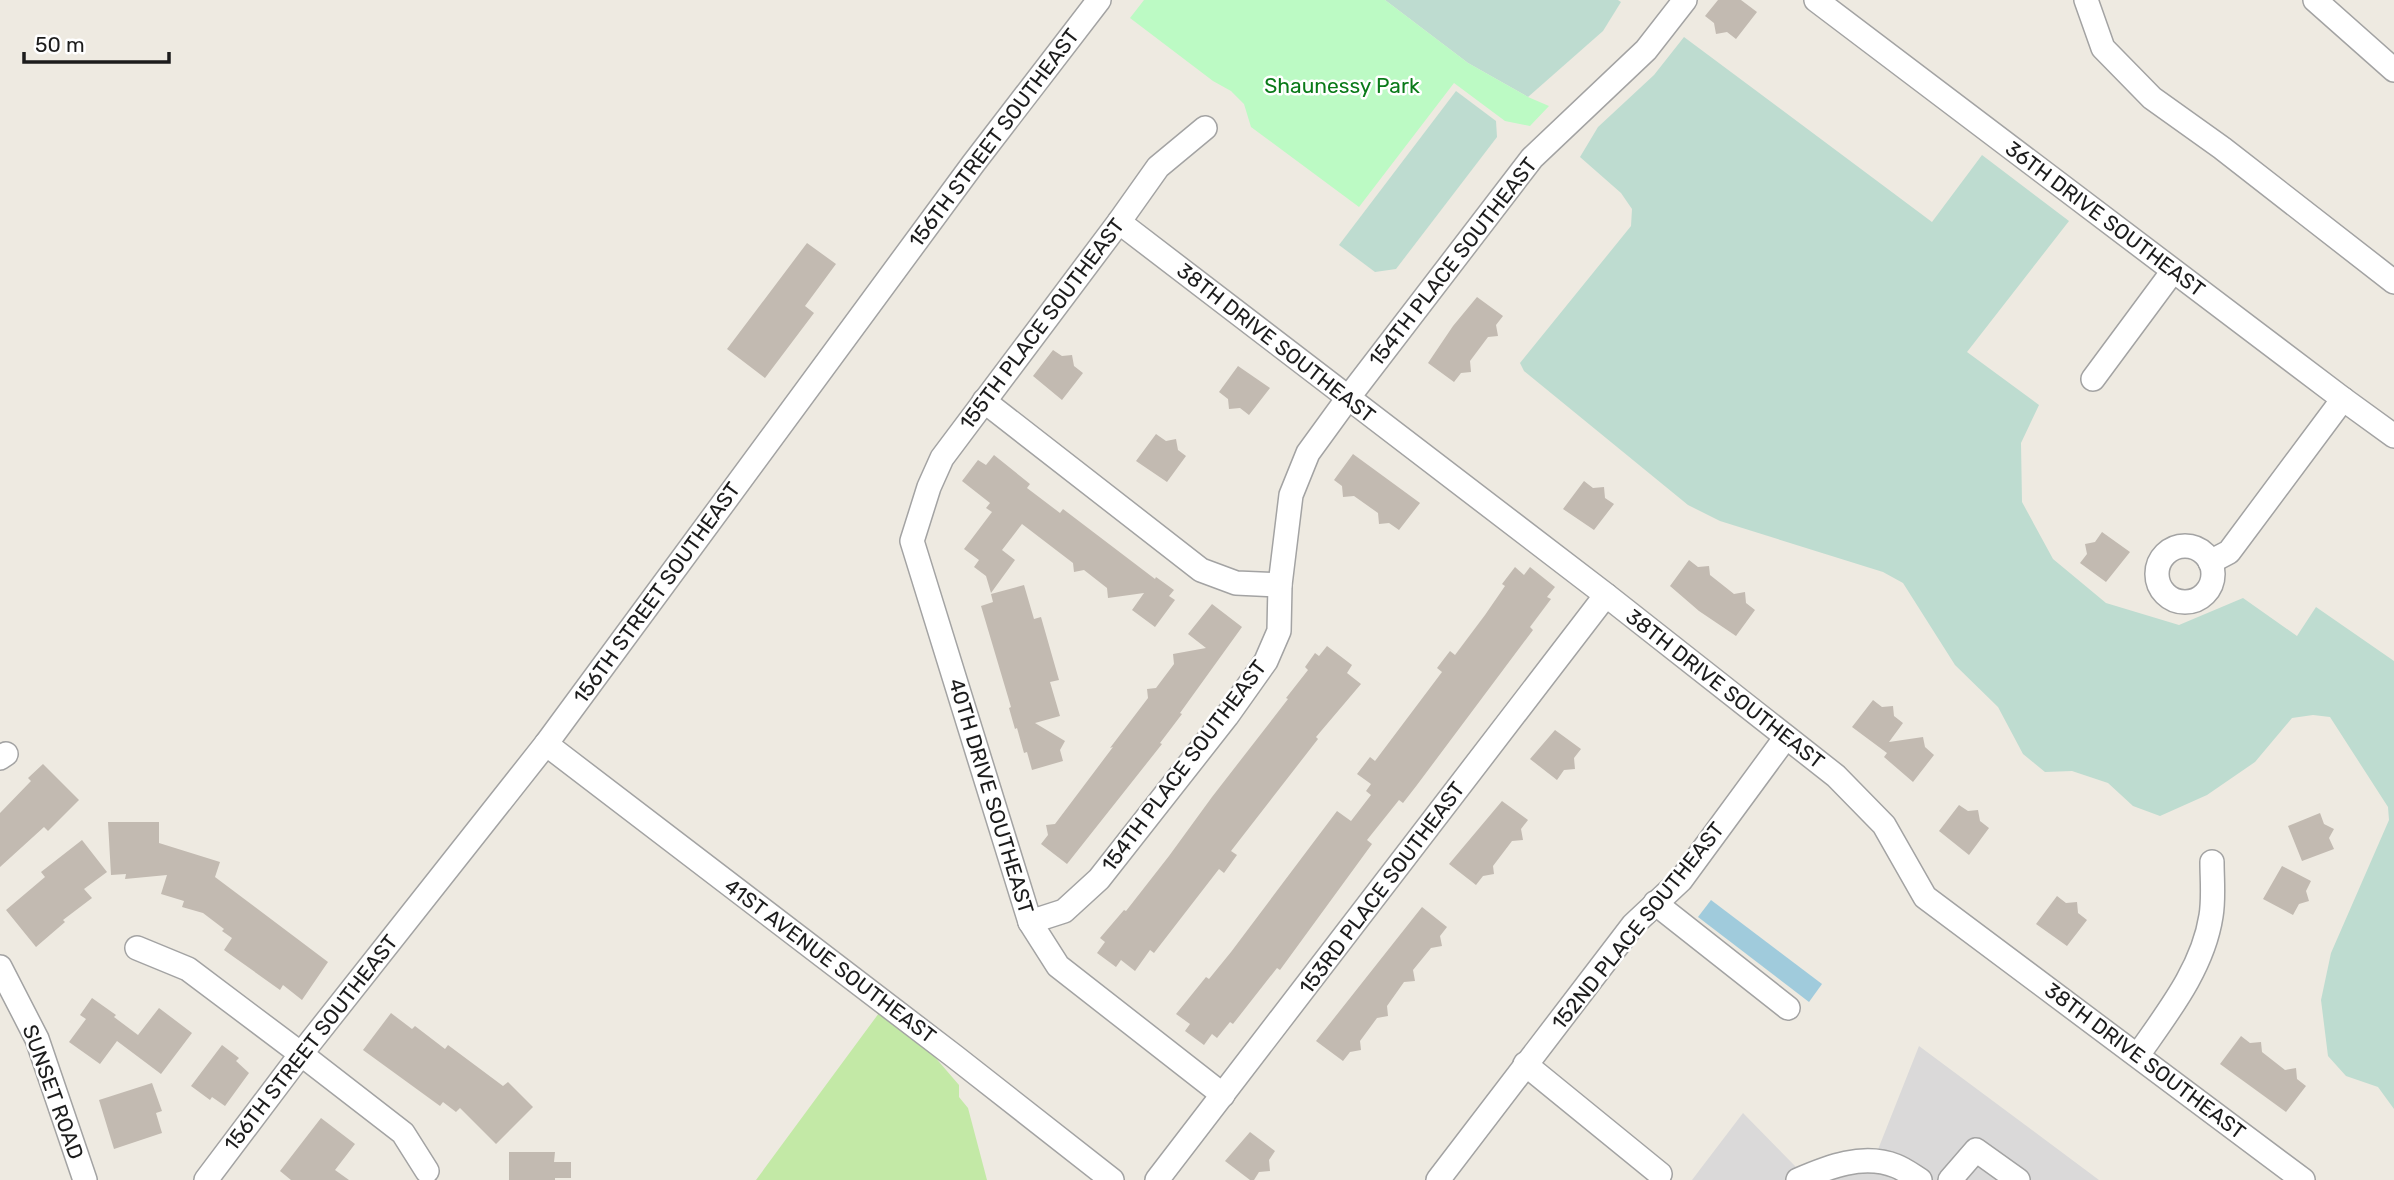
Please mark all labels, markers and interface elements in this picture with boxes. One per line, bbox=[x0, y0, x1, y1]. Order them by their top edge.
scale bar bbox=[24, 21, 170, 65]
street label: 156TH STREET SOUTHEAST bbox=[903, 23, 1084, 252]
text: 50 m bbox=[35, 32, 85, 57]
park label: Shaunessy Park bbox=[1264, 73, 1420, 98]
street label: 36TH DRIVE SOUTHEAST bbox=[2001, 135, 2210, 302]
street label: 154TH PLACE SOUTHEAST bbox=[1363, 152, 1542, 371]
street label: 155TH PLACE SOUTHEAST bbox=[954, 213, 1129, 434]
street label: 38TH DRIVE SOUTHEAST bbox=[1172, 257, 1380, 428]
street label: 156TH STREET SOUTHEAST bbox=[568, 477, 745, 708]
street label: 38TH DRIVE SOUTHEAST bbox=[1621, 603, 1829, 774]
street label: 154TH PLACE SOUTHEAST bbox=[1096, 655, 1271, 876]
street label: 40TH DRIVE SOUTHEAST bbox=[944, 675, 1039, 917]
street label: 153RD PLACE SOUTHEAST bbox=[1294, 777, 1470, 999]
street label: 152ND PLACE SOUTHEAST bbox=[1546, 817, 1729, 1034]
street label: 41ST AVENUE SOUTHEAST bbox=[720, 873, 941, 1048]
street label: 156TH STREET SOUTHEAST bbox=[218, 930, 403, 1156]
street label: 38TH DRIVE SOUTHEAST bbox=[2040, 977, 2251, 1144]
street label: SUNSET ROAD bbox=[18, 1021, 89, 1162]

